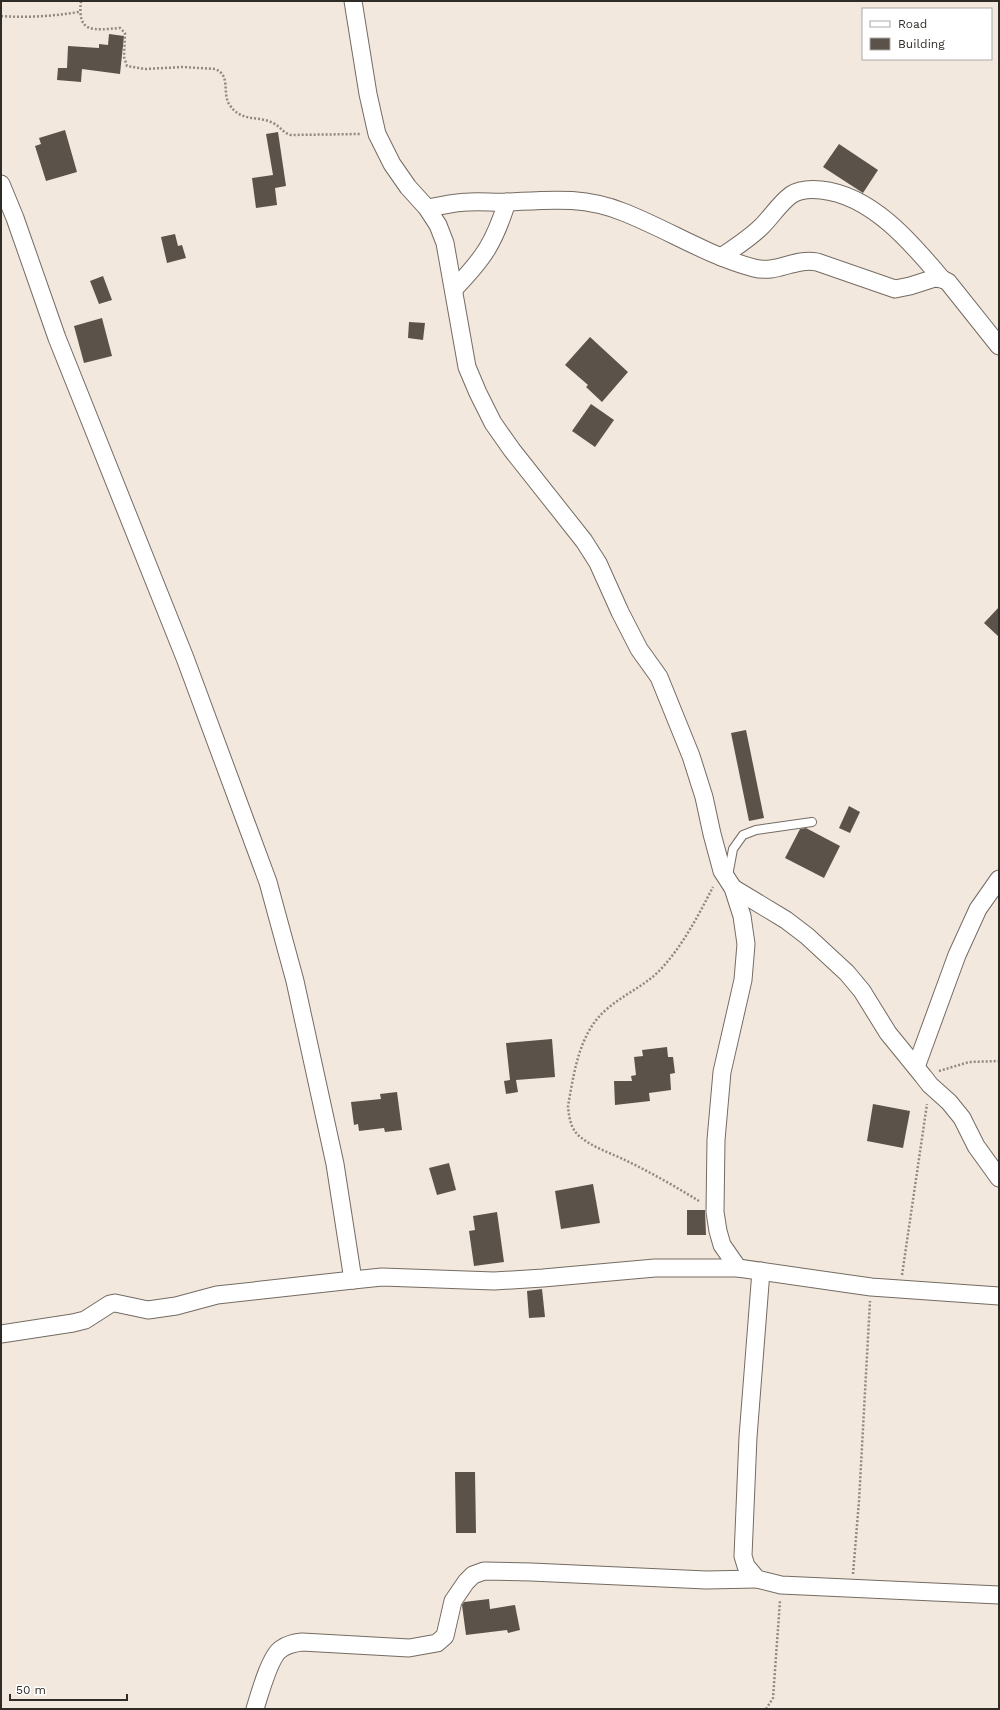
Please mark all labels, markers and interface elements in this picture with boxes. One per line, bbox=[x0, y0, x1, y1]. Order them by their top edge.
legend bbox=[862, 8, 992, 60]
text: Road bbox=[898, 17, 927, 31]
text: Building bbox=[898, 37, 945, 51]
scale bar bbox=[10, 1676, 127, 1702]
text: 50 m bbox=[16, 1683, 46, 1697]

